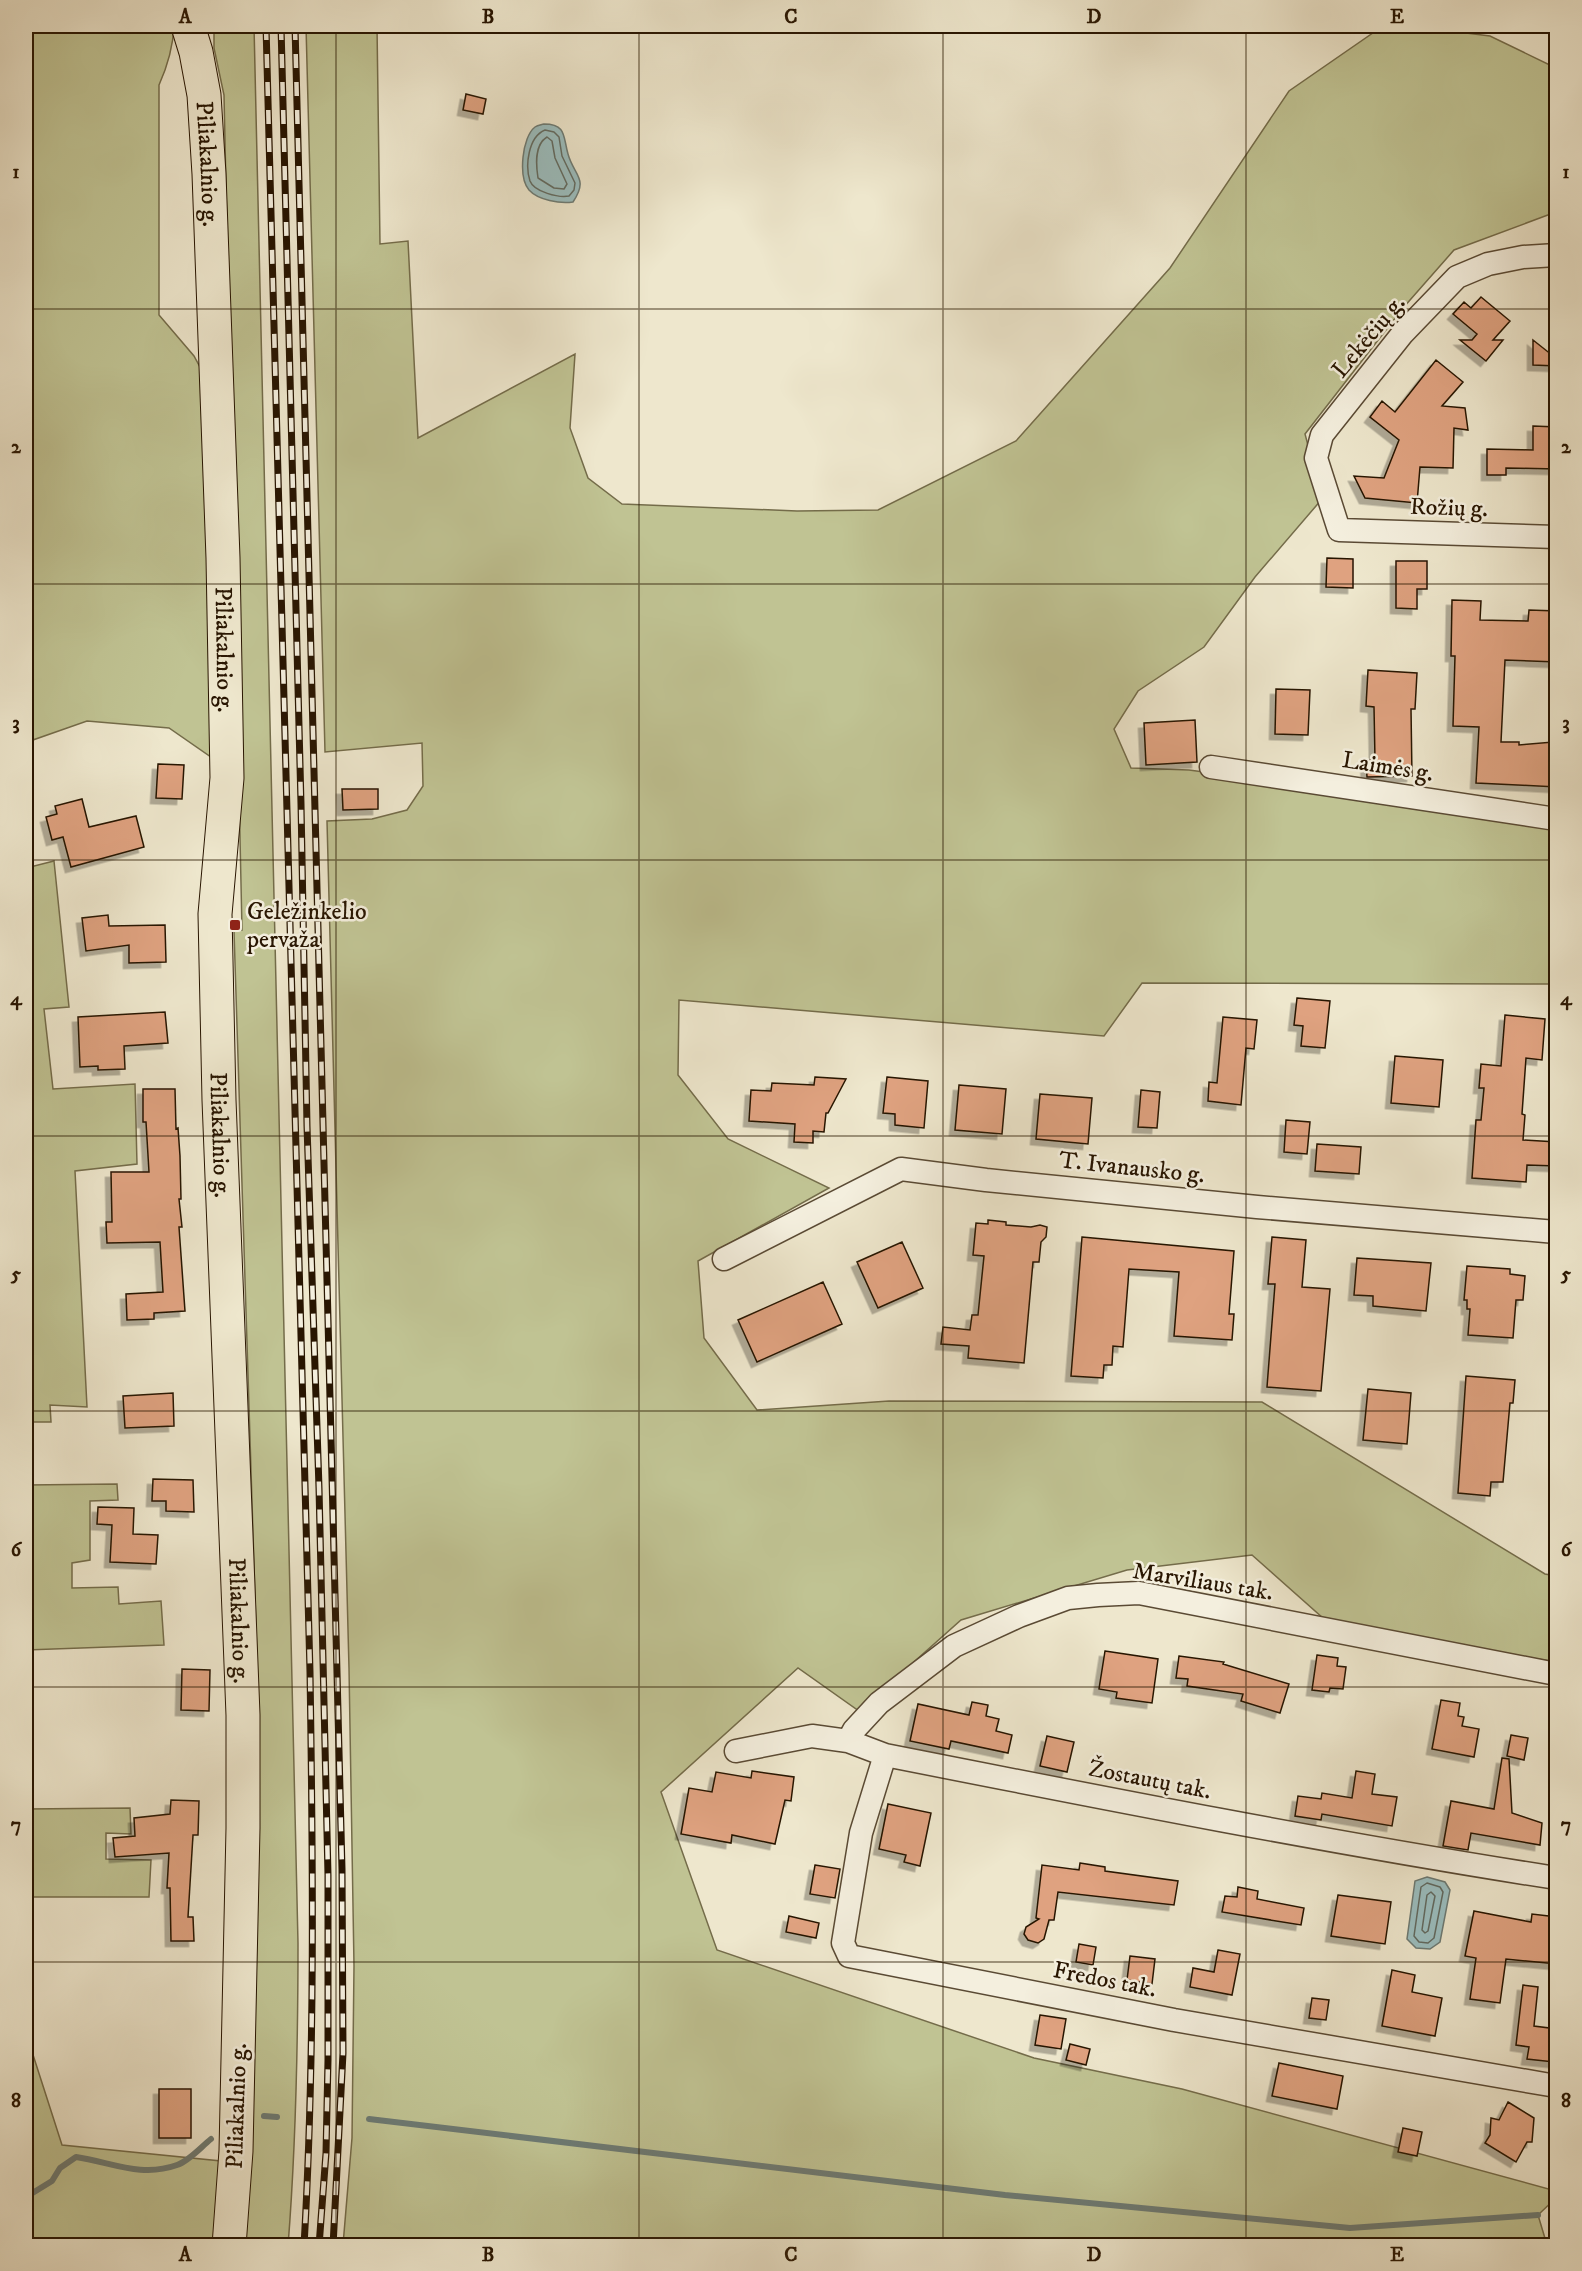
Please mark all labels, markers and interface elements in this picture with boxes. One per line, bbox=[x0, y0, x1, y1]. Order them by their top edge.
text: A bbox=[178, 5, 193, 30]
text: B bbox=[482, 5, 494, 30]
text: C bbox=[784, 5, 798, 30]
text: D bbox=[1087, 5, 1102, 30]
text: E bbox=[1390, 5, 1404, 30]
street label: Piliakalnio g. bbox=[188, 100, 225, 227]
text: 1 bbox=[12, 160, 20, 185]
text: 1 bbox=[1562, 160, 1570, 185]
street label: Lekėčių g. bbox=[1325, 289, 1412, 384]
text: 2 bbox=[11, 435, 22, 460]
text: 2 bbox=[1561, 435, 1572, 460]
street label: Rožių g. bbox=[1409, 492, 1489, 524]
street label: Piliakalnio g. bbox=[208, 586, 240, 713]
text: 3 bbox=[12, 711, 20, 736]
text: 3 bbox=[1562, 711, 1570, 736]
street label: Laimės g. bbox=[1340, 745, 1436, 789]
place label: Geležinkelio pervaža bbox=[246, 897, 367, 955]
marker: Geležinkelio pervaža bbox=[228, 918, 242, 932]
text: 4 bbox=[10, 987, 23, 1012]
text: 4 bbox=[1560, 987, 1573, 1012]
street label: Piliakalnio g. bbox=[202, 1072, 237, 1199]
street label: T. Ivanausko g. bbox=[1058, 1145, 1206, 1191]
text: 5 bbox=[10, 1262, 21, 1287]
text: 5 bbox=[1560, 1262, 1571, 1287]
text: 6 bbox=[11, 1538, 23, 1563]
text: 6 bbox=[1561, 1538, 1573, 1563]
street label: Marviliaus tak. bbox=[1130, 1556, 1275, 1608]
street label: Piliakalnio g. bbox=[221, 1557, 256, 1684]
street label: Žostautų tak. bbox=[1086, 1752, 1214, 1807]
text: 7 bbox=[11, 1813, 21, 1838]
text: 7 bbox=[1561, 1813, 1571, 1838]
street label: Fredos tak. bbox=[1051, 1955, 1159, 2005]
street label: Piliakalnio g. bbox=[220, 2043, 254, 2169]
text: 8 bbox=[11, 2089, 21, 2114]
text: 8 bbox=[1561, 2089, 1571, 2114]
text: A bbox=[178, 2243, 193, 2268]
text: B bbox=[482, 2243, 494, 2268]
text: C bbox=[784, 2243, 798, 2268]
text: D bbox=[1087, 2243, 1102, 2268]
text: E bbox=[1390, 2243, 1404, 2268]

